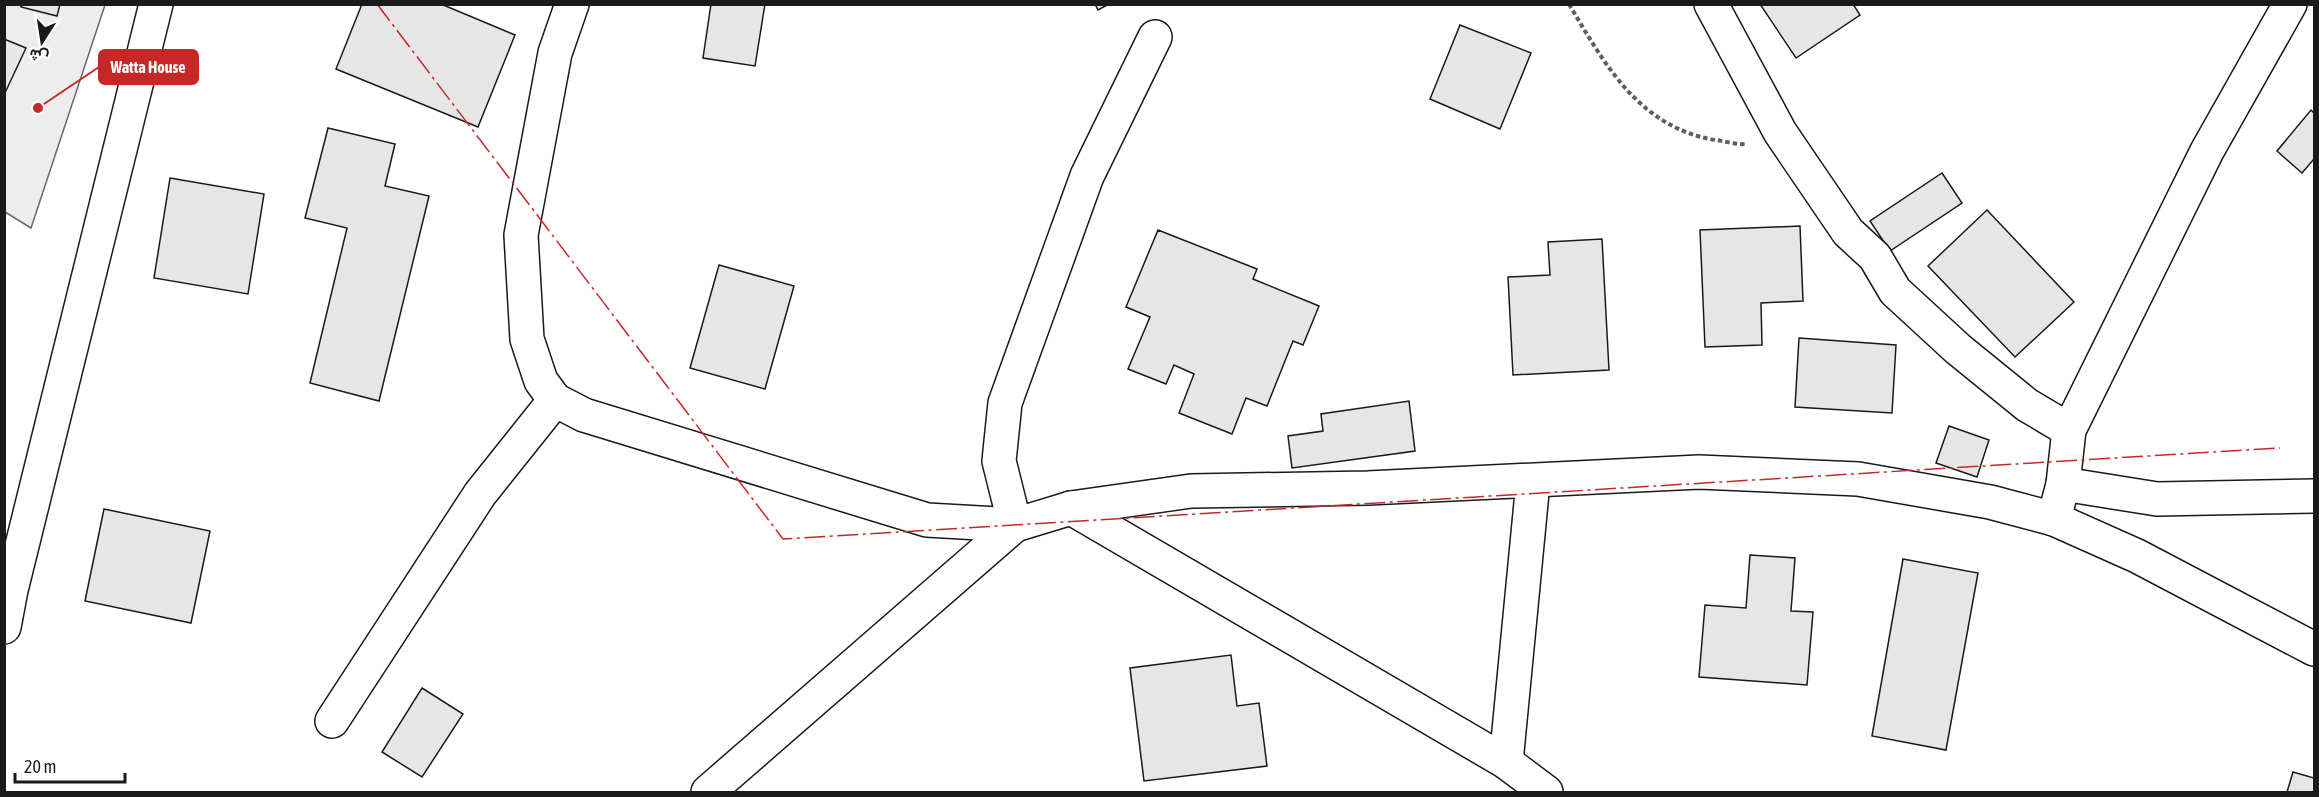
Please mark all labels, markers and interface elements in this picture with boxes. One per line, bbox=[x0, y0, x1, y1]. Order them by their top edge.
north arrow bbox=[12, 12, 72, 72]
text: ش bbox=[28, 45, 50, 67]
callout: Watta House bbox=[99, 50, 198, 84]
text: Watta House bbox=[110, 58, 185, 76]
scale bar bbox=[15, 746, 124, 784]
text: 20 m bbox=[24, 756, 56, 777]

